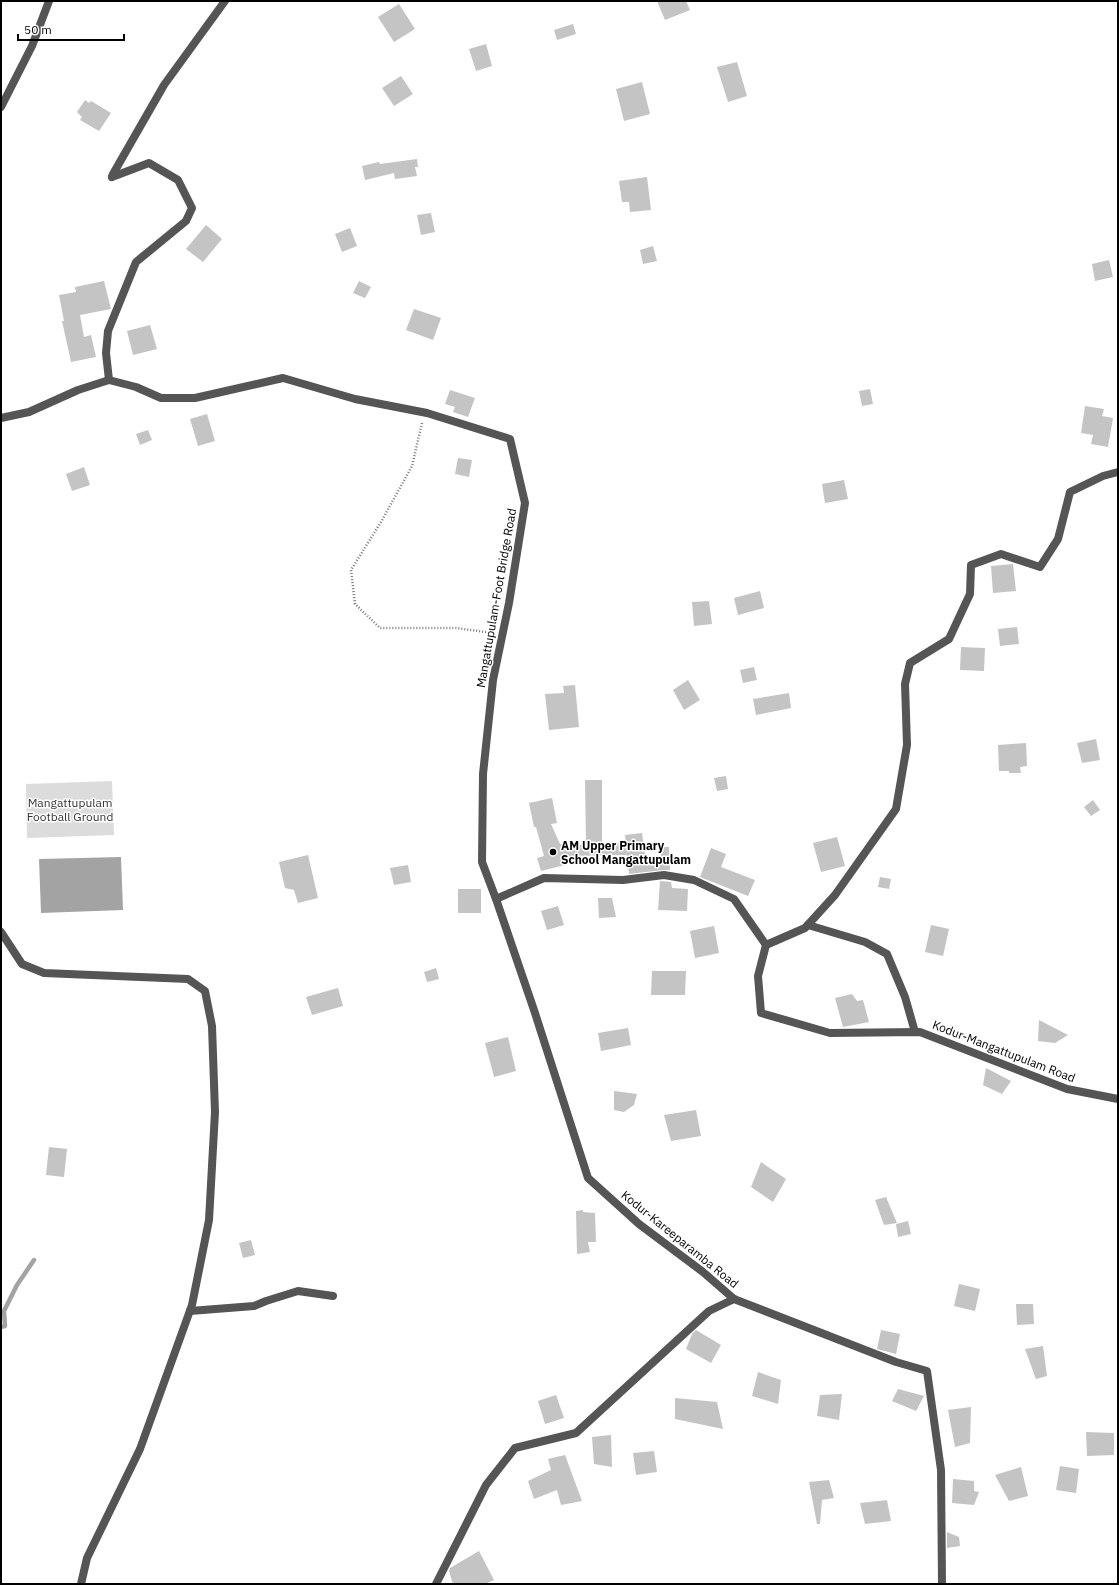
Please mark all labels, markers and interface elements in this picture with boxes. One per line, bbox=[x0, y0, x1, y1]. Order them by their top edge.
scale bar bbox=[18, 16, 124, 42]
text: 50 m bbox=[24, 22, 52, 37]
street label: Mangattupulam-Foot Bridge Road bbox=[473, 507, 519, 689]
park label: Mangattupulam Football Ground bbox=[27, 795, 113, 824]
place label: AM Upper Primary School Mangattupulam bbox=[561, 838, 691, 867]
marker: AM Upper Primary School Mangattupulam bbox=[548, 847, 558, 857]
street label: Kodur-Mangattupulam Road bbox=[930, 1017, 1078, 1085]
street label: Kodur-Kareeparamba Road bbox=[618, 1187, 742, 1291]

